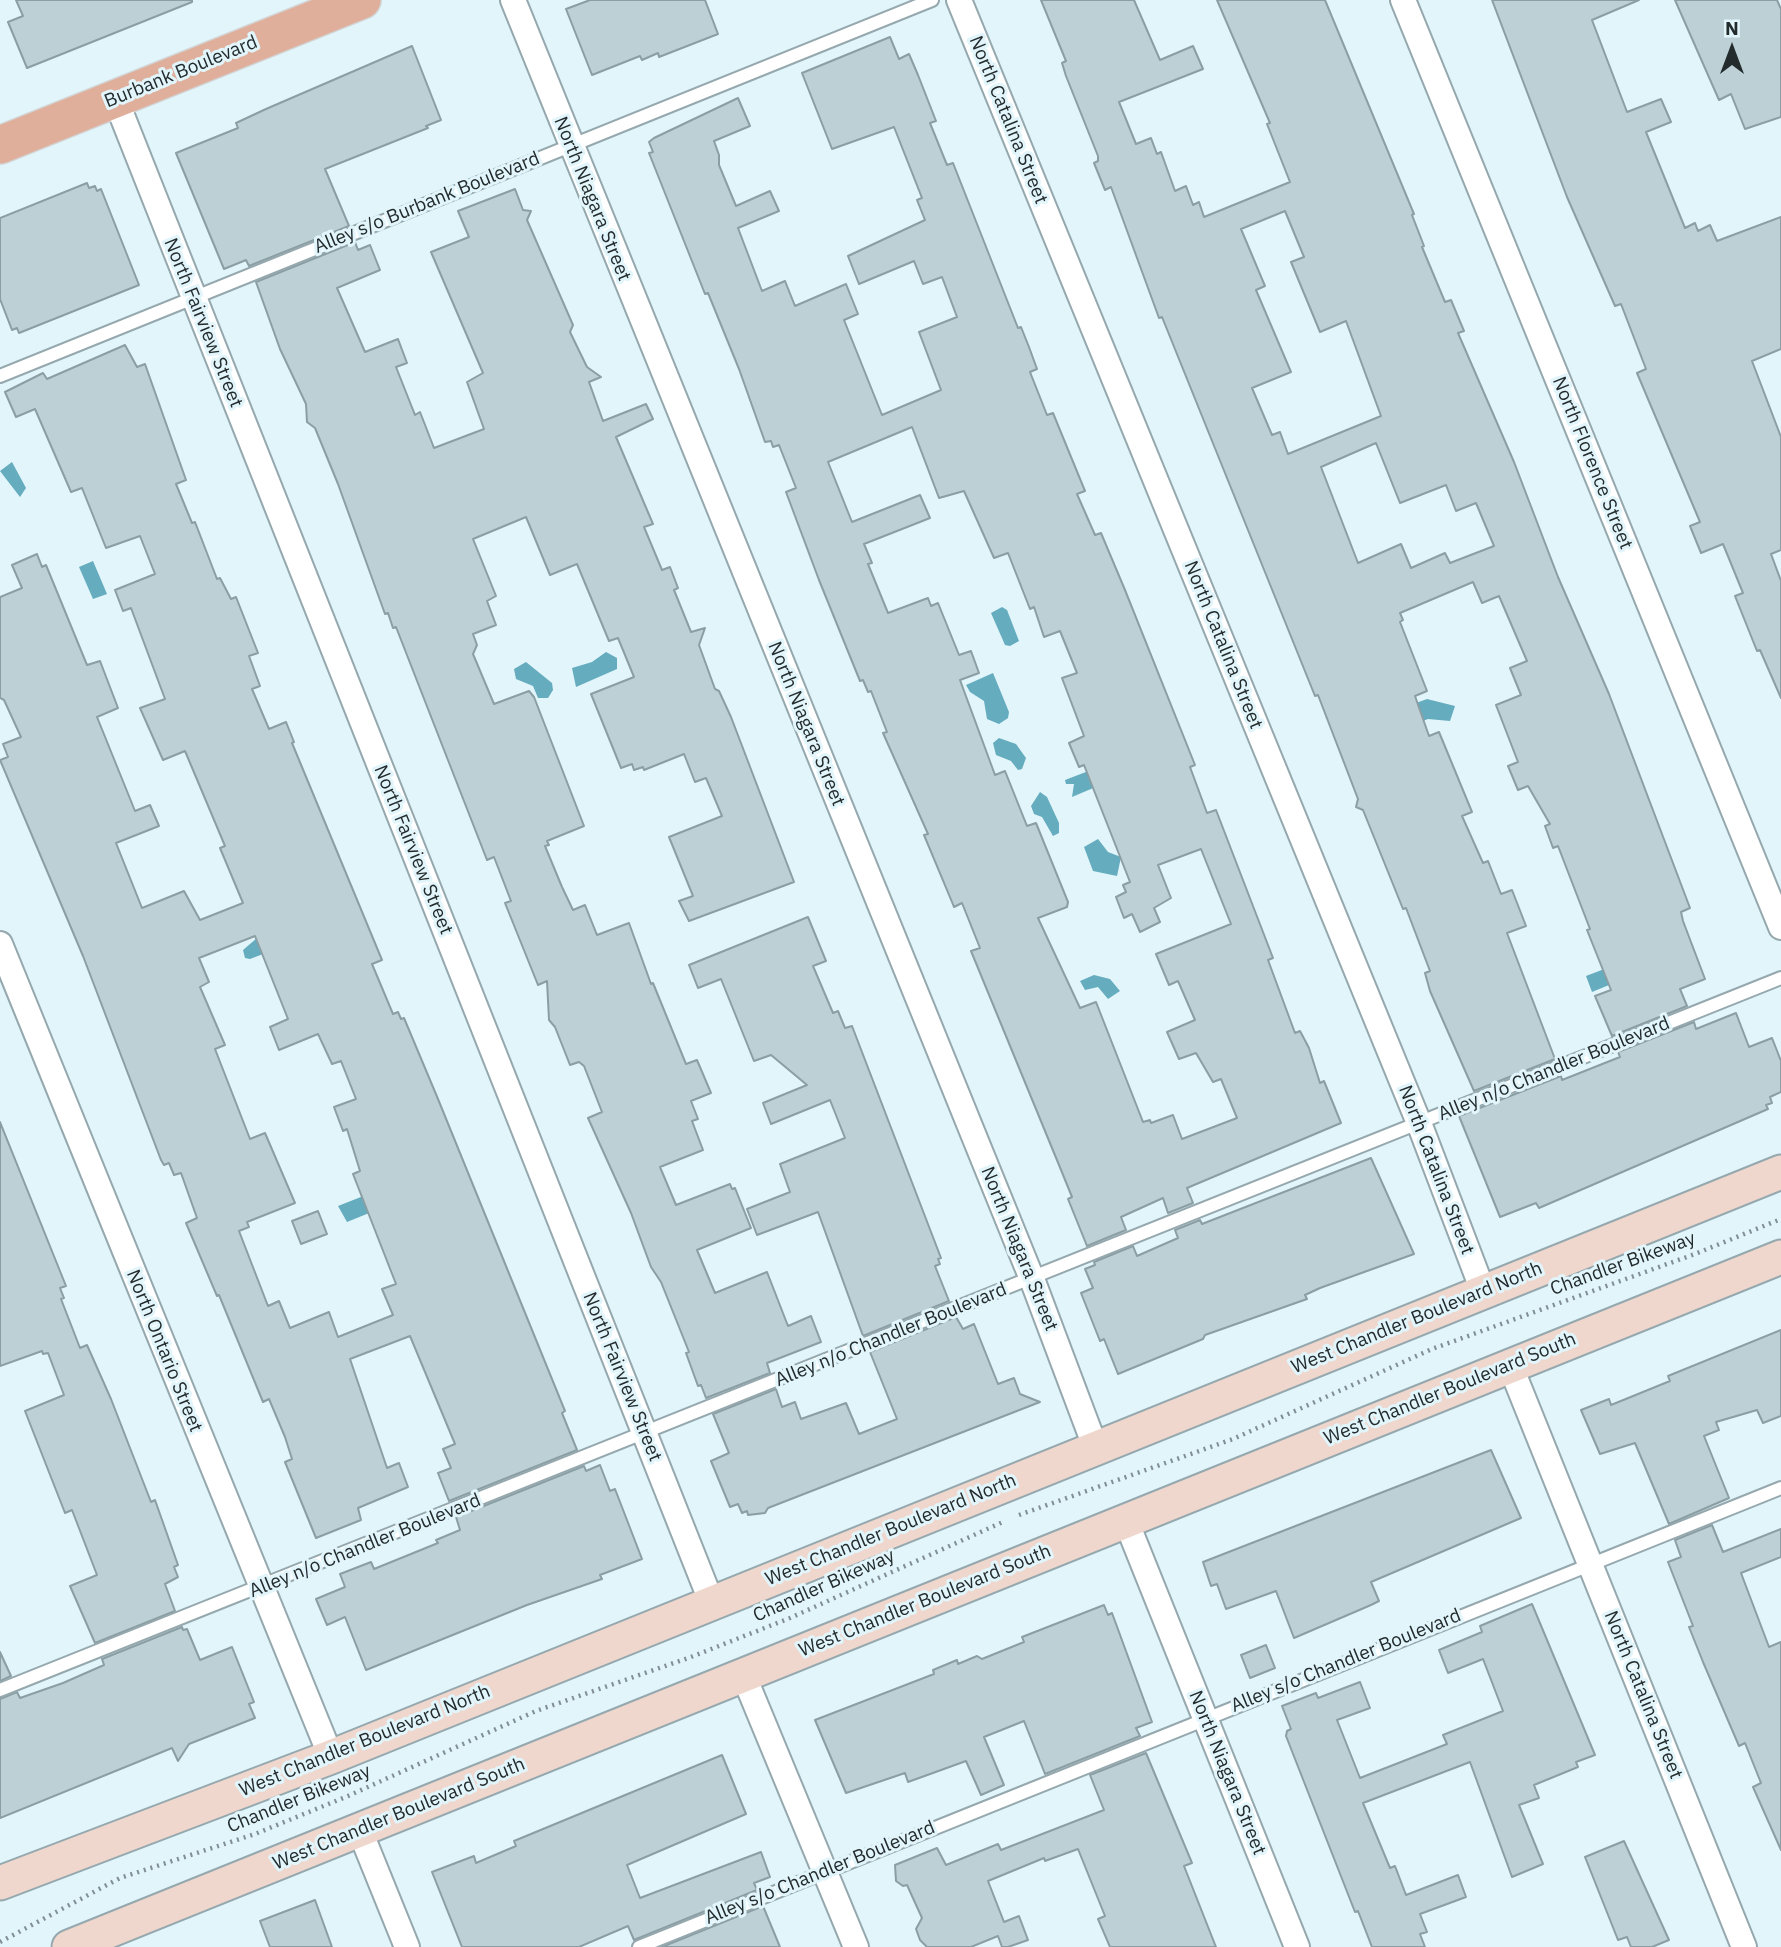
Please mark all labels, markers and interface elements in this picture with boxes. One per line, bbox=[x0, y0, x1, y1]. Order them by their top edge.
north arrow bbox=[1697, 14, 1767, 84]
text: N bbox=[1725, 16, 1739, 40]
street label: Burbank Boulevard bbox=[101, 31, 261, 113]
street label: North Catalina Street bbox=[964, 33, 1052, 207]
street label: North Niagara Street bbox=[549, 114, 635, 284]
street label: Alley s/o Burbank Boulevard bbox=[311, 147, 543, 259]
street label: North Fairview Street bbox=[159, 235, 247, 411]
street label: North Florence Street bbox=[1547, 373, 1637, 553]
street label: North Catalina Street bbox=[1179, 558, 1267, 732]
street label: North Niagara Street bbox=[763, 639, 849, 809]
street label: North Fairview Street bbox=[369, 762, 457, 938]
street label: Alley n/o Chandler Boulevard bbox=[1435, 1012, 1673, 1126]
street label: North Catalina Street bbox=[1393, 1082, 1479, 1258]
street label: North Niagara Street bbox=[976, 1164, 1062, 1334]
street label: Chandler Bikeway bbox=[1547, 1227, 1699, 1301]
street label: West Chandler Boulevard North bbox=[1288, 1257, 1546, 1379]
street label: North Ontario Street bbox=[121, 1266, 207, 1436]
street label: Alley n/o Chandler Boulevard bbox=[772, 1278, 1010, 1392]
street label: North Fairview Street bbox=[578, 1289, 666, 1465]
street label: West Chandler Boulevard South bbox=[1321, 1328, 1579, 1450]
street label: West Chandler Boulevard North bbox=[762, 1469, 1020, 1591]
street label: Alley n/o Chandler Boulevard bbox=[246, 1489, 484, 1603]
street label: West Chandler Boulevard South bbox=[796, 1540, 1054, 1662]
street label: Chandler Bikeway bbox=[750, 1545, 898, 1627]
street label: Alley s/o Chandler Boulevard bbox=[1228, 1604, 1464, 1718]
street label: North Catalina Street bbox=[1599, 1608, 1687, 1782]
street label: West Chandler Boulevard North bbox=[236, 1680, 494, 1802]
street label: North Niagara Street bbox=[1184, 1688, 1270, 1858]
street label: West Chandler Boulevard South bbox=[270, 1753, 528, 1875]
street label: Chandler Bikeway bbox=[224, 1760, 374, 1838]
street label: Alley s/o Chandler Boulevard bbox=[702, 1816, 938, 1930]

